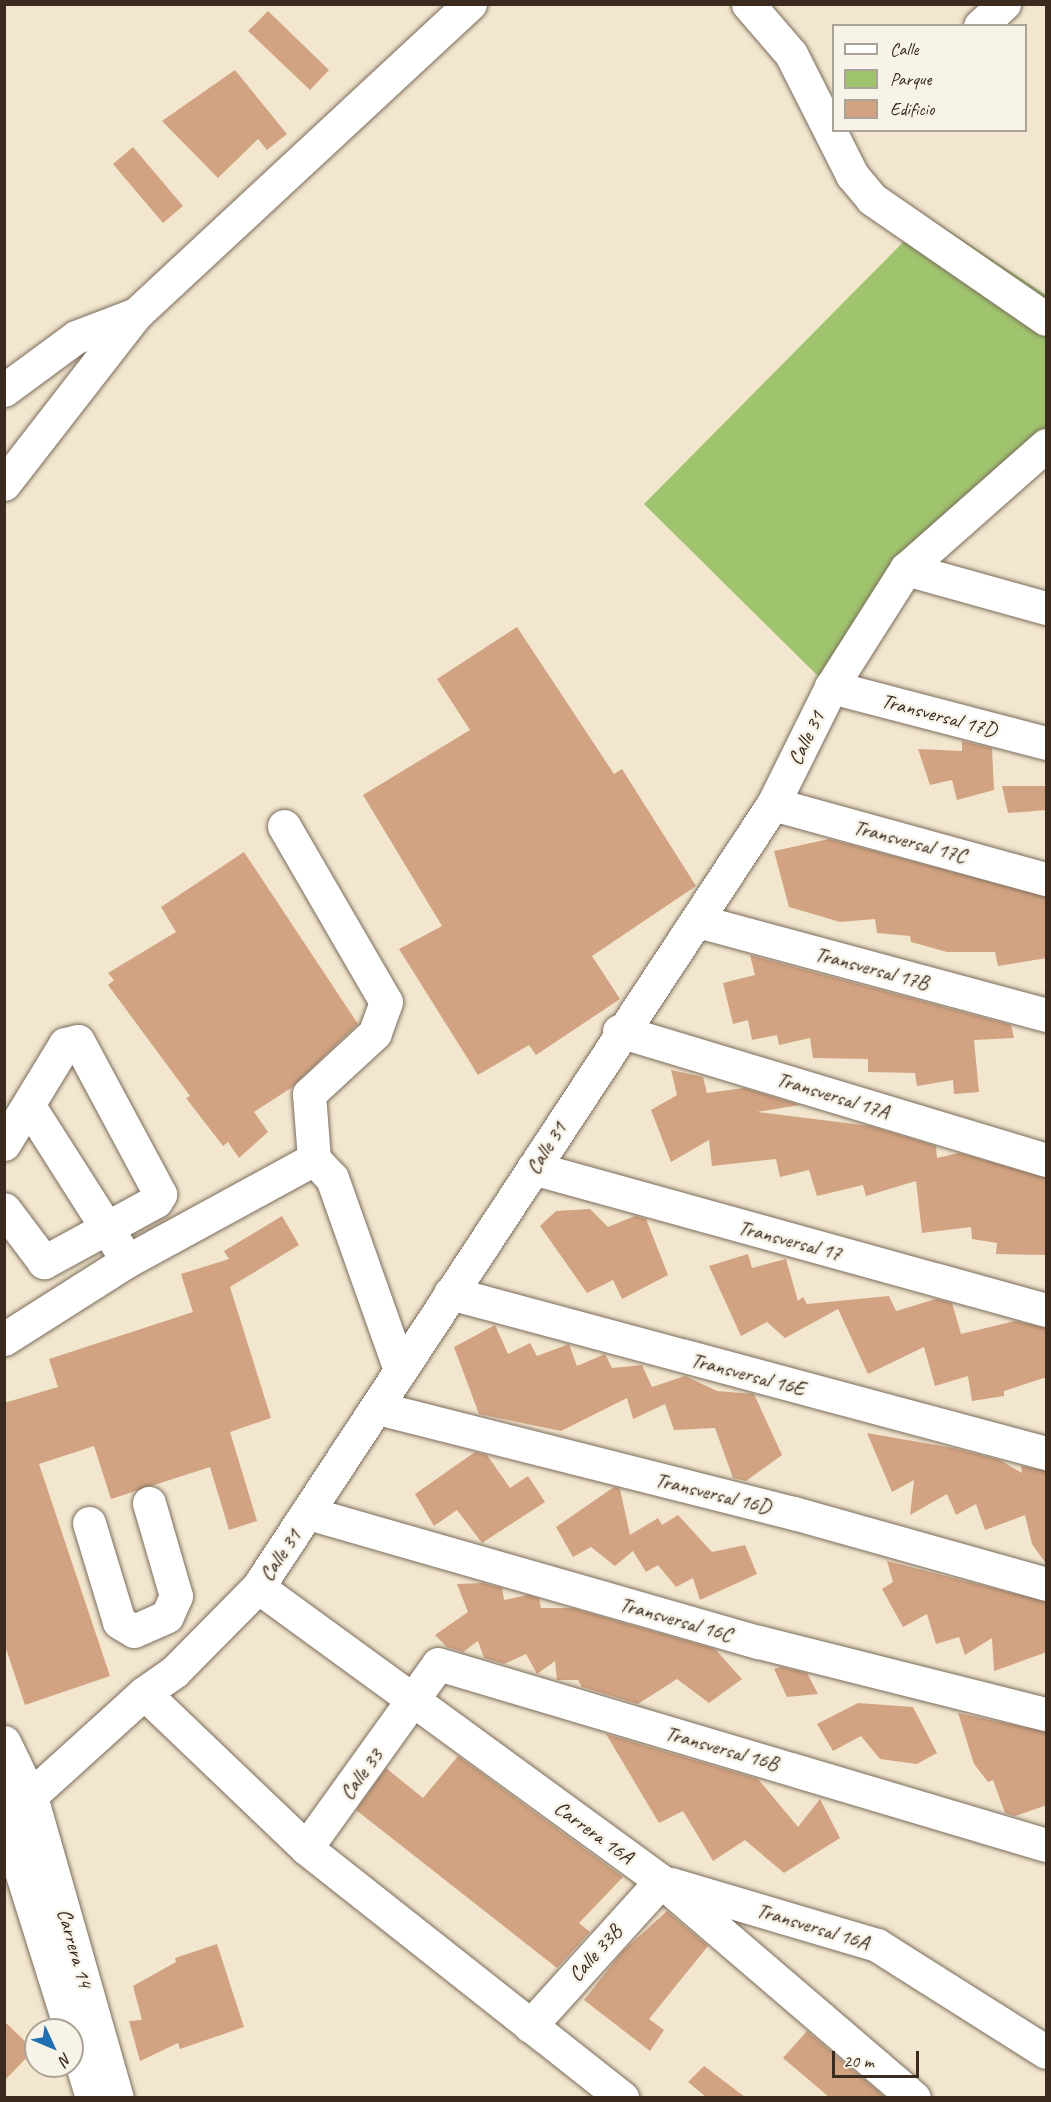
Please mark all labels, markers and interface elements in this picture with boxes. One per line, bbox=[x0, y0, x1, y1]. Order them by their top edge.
legend bbox=[832, 24, 1027, 132]
text: Calle bbox=[890, 38, 918, 60]
text: Parque bbox=[890, 68, 931, 90]
text: Edificio bbox=[890, 98, 934, 120]
street label: Transversal 17D bbox=[879, 688, 999, 742]
street label: Calle 31 bbox=[782, 707, 830, 769]
street label: Transversal 17C bbox=[851, 814, 969, 868]
street label: Transversal 17B bbox=[812, 941, 932, 995]
street label: Transversal 17A bbox=[774, 1066, 892, 1124]
street label: Calle 31 bbox=[520, 1117, 572, 1179]
street label: Transversal 17 bbox=[736, 1214, 844, 1266]
street label: Transversal 16E bbox=[688, 1347, 808, 1401]
street label: Transversal 16D bbox=[653, 1467, 773, 1519]
street label: Calle 31 bbox=[254, 1524, 306, 1586]
street label: Transversal 16C bbox=[617, 1591, 735, 1647]
street label: Transversal 16B bbox=[662, 1720, 782, 1776]
street label: Calle 33 bbox=[334, 1744, 388, 1804]
street label: Carrera 16A bbox=[549, 1795, 639, 1869]
street label: Transversal 16A bbox=[754, 1897, 872, 1955]
street label: Carrera 14 bbox=[52, 1906, 98, 1990]
street label: Calle 33B bbox=[563, 1919, 627, 1987]
north arrow bbox=[24, 2018, 84, 2078]
scale bar bbox=[835, 2039, 922, 2077]
text: N bbox=[55, 2049, 76, 2070]
text: 20 m bbox=[843, 2050, 874, 2072]

